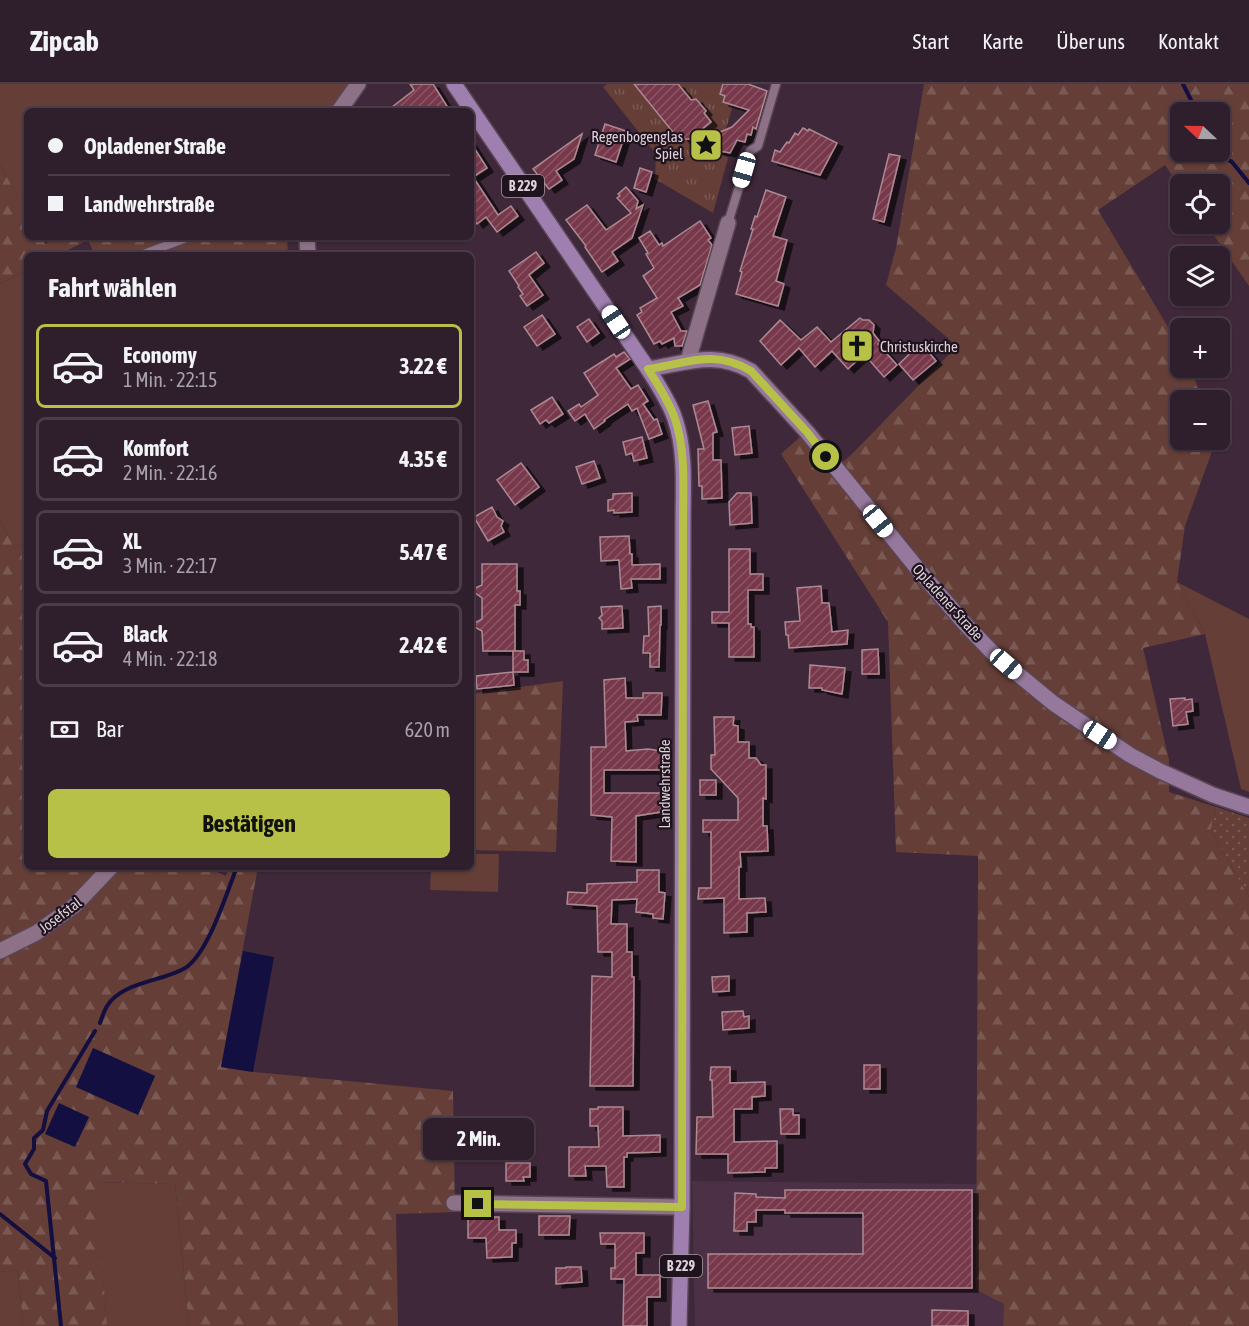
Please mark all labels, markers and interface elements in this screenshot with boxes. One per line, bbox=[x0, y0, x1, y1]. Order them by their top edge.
text: Zipcab bbox=[30, 25, 99, 57]
text: Start bbox=[913, 29, 949, 53]
text: Karte bbox=[982, 29, 1023, 53]
text: Über uns bbox=[1056, 29, 1125, 53]
text: Kontakt bbox=[1158, 29, 1219, 53]
north arrow bbox=[1170, 102, 1230, 162]
map controls bbox=[1170, 102, 1230, 450]
place icon: Regenbogenglas Spiel bbox=[688, 127, 724, 163]
place label: Regenbogenglas Spiel bbox=[591, 128, 683, 162]
text: Opladener Straße bbox=[84, 133, 226, 159]
car bbox=[730, 150, 758, 190]
button: locate bbox=[1170, 174, 1230, 234]
road number: B 229 bbox=[502, 175, 544, 197]
text: Landwehrstraße bbox=[84, 191, 215, 217]
button: layers bbox=[1170, 246, 1230, 306]
text: Fahrt wählen bbox=[48, 272, 177, 303]
car bbox=[598, 302, 634, 342]
button: + bbox=[1170, 318, 1230, 378]
church icon: Christuskirche bbox=[839, 328, 875, 364]
place label: Christuskirche bbox=[880, 338, 958, 355]
icon: car bbox=[51, 339, 105, 393]
text: Economy bbox=[123, 342, 197, 368]
text: 3.22 € bbox=[399, 353, 447, 379]
text: 1 Min. · 22:15 bbox=[123, 368, 217, 391]
button: − bbox=[1170, 390, 1230, 450]
icon: car bbox=[51, 432, 105, 486]
text: Komfort bbox=[123, 435, 189, 461]
route start bbox=[812, 443, 839, 470]
text: 4.35 € bbox=[399, 446, 447, 472]
text: 2 Min. · 22:16 bbox=[123, 461, 217, 484]
car bbox=[860, 501, 896, 541]
icon: car bbox=[51, 525, 105, 579]
text: XL bbox=[123, 528, 141, 554]
text: 5.47 € bbox=[399, 539, 447, 565]
text: 3 Min. · 22:17 bbox=[123, 554, 217, 577]
street label: Opladener Straße bbox=[909, 560, 987, 644]
icon: car bbox=[51, 618, 105, 672]
text: Black bbox=[123, 621, 167, 647]
text: 2.42 € bbox=[399, 632, 447, 658]
car bbox=[987, 645, 1025, 683]
text: 4 Min. · 22:18 bbox=[123, 647, 217, 670]
icon: cash bbox=[48, 713, 81, 746]
text: Bar bbox=[96, 716, 123, 742]
text: 620 m bbox=[405, 718, 450, 741]
car bbox=[1080, 718, 1120, 752]
street label: Landwehrstraße bbox=[656, 739, 673, 829]
button: Bestätigen bbox=[48, 789, 450, 858]
street label: Josefstal bbox=[35, 894, 85, 936]
callout: 2 Min. bbox=[422, 1117, 534, 1159]
text: 2 Min. bbox=[457, 1127, 500, 1150]
route end bbox=[464, 1190, 491, 1217]
road number: B 229 bbox=[660, 1255, 702, 1277]

